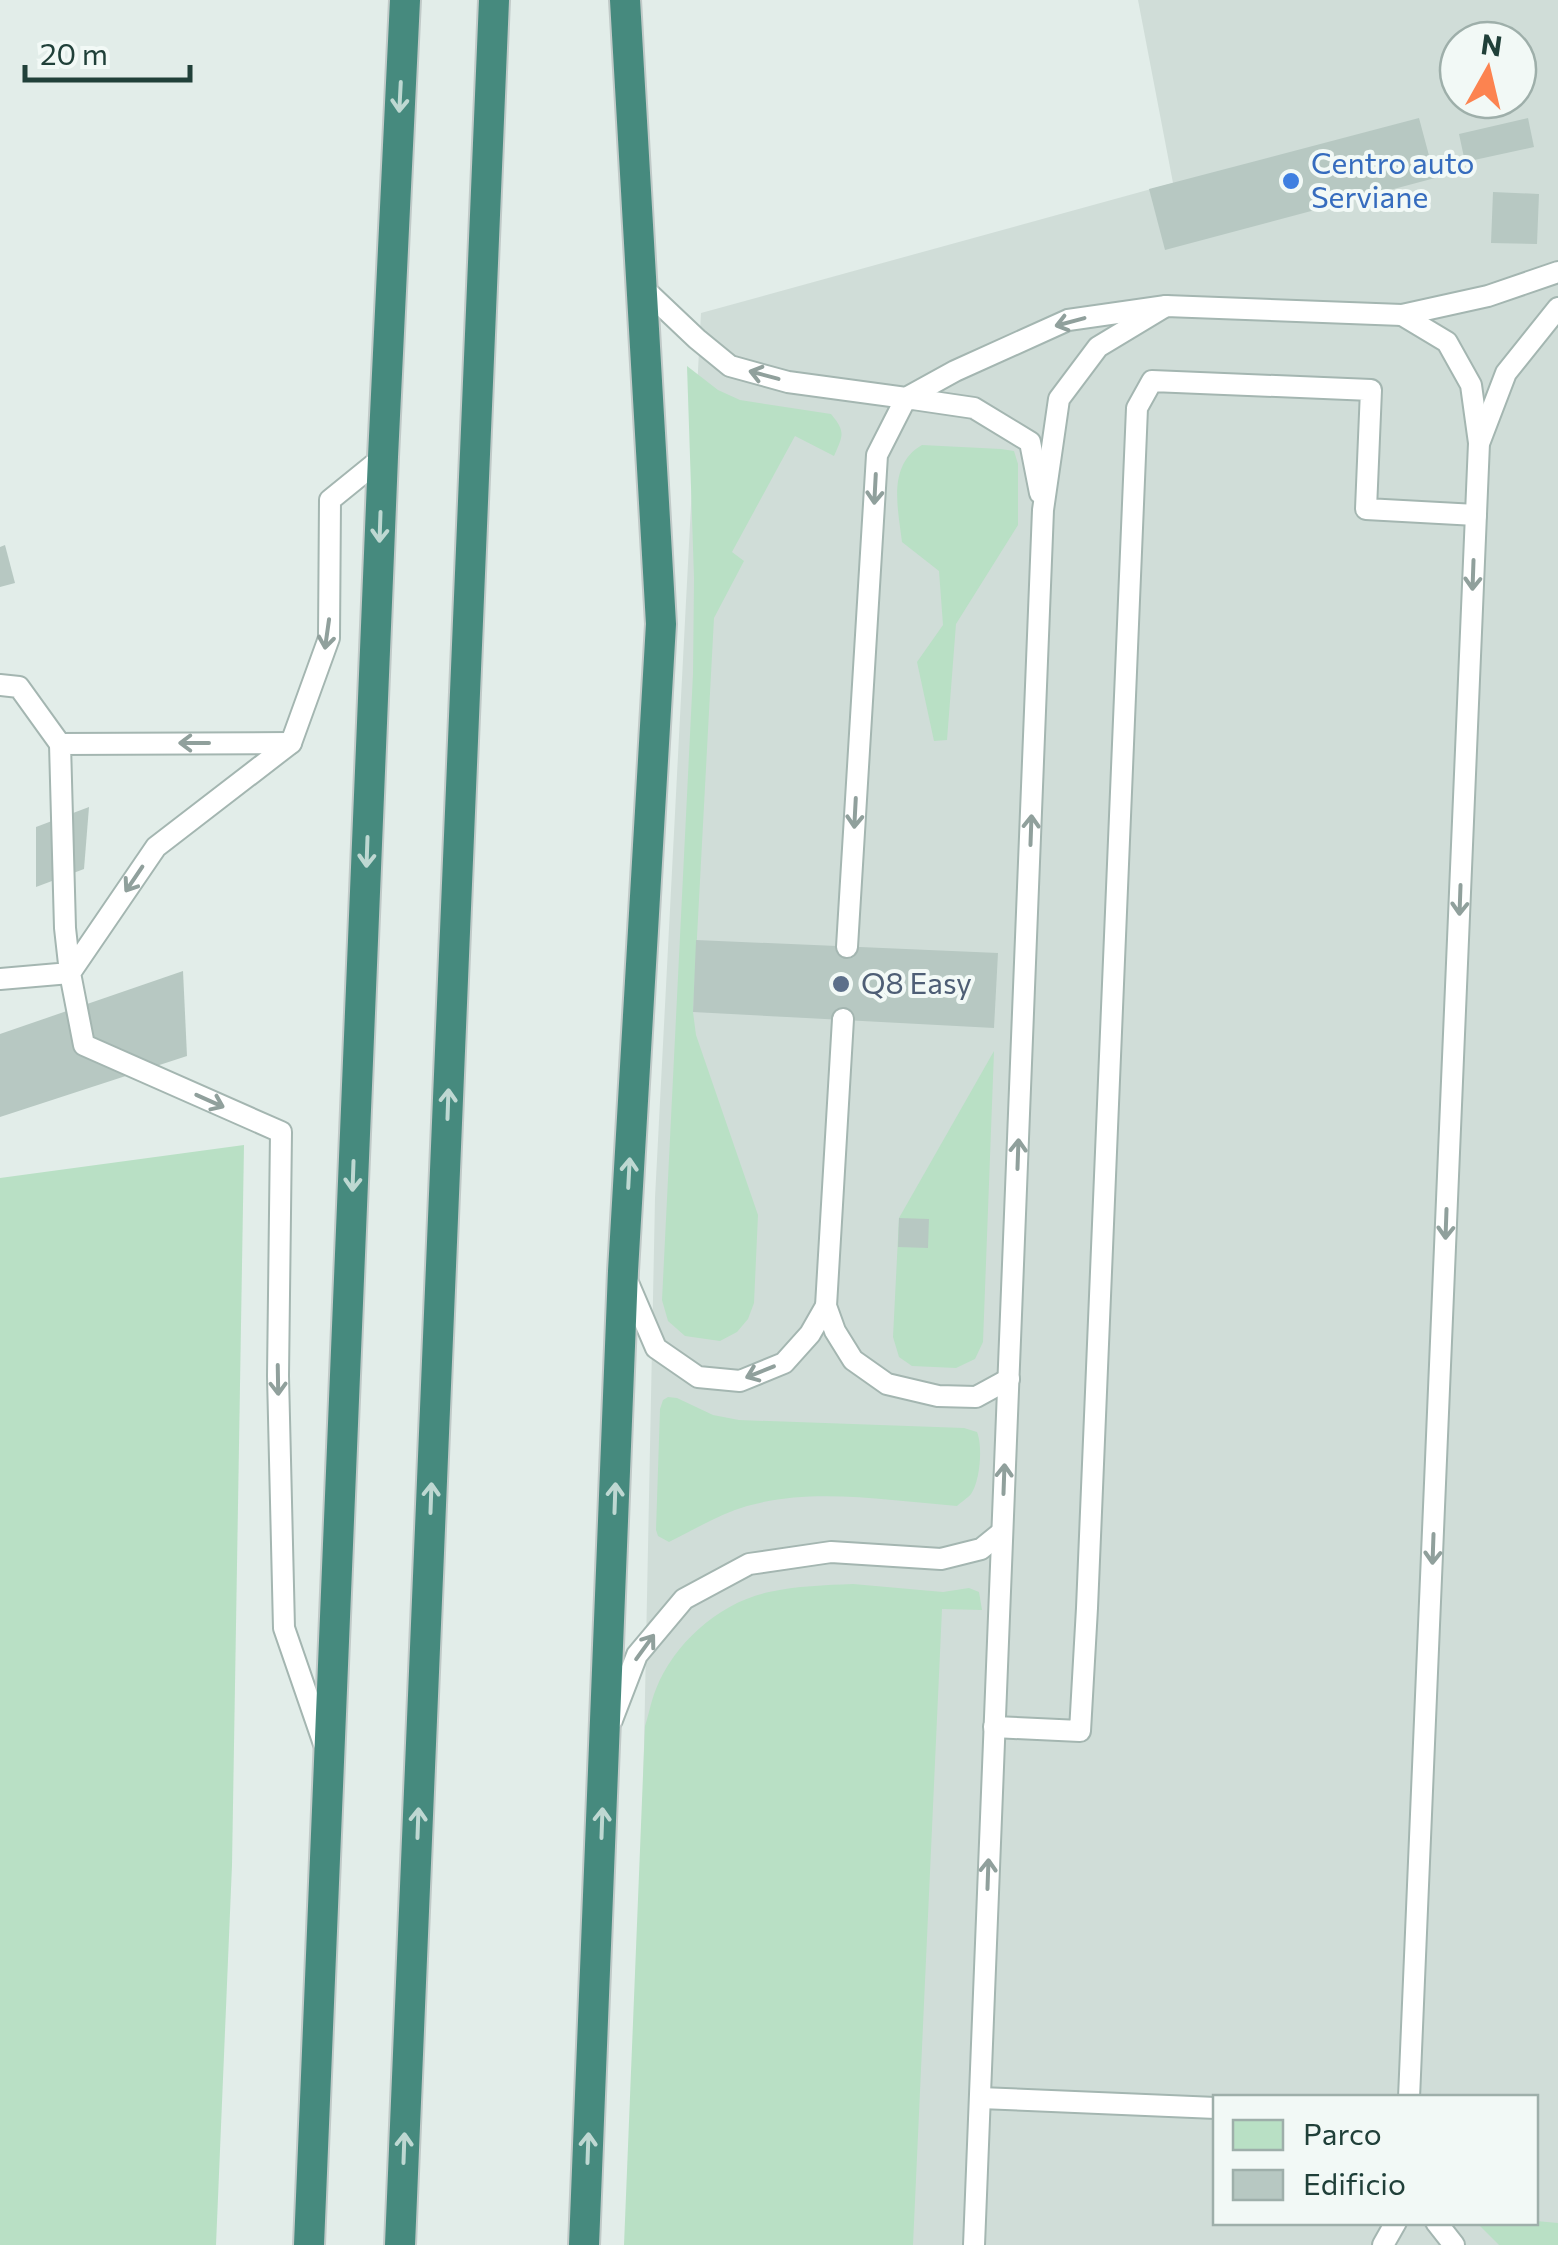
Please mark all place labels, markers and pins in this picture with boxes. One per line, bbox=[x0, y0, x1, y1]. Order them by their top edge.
place label: Centro auto Serviane bbox=[1311, 143, 1474, 214]
marker: Centro auto Serviane bbox=[1280, 170, 1302, 192]
place label: Q8 Easy bbox=[861, 963, 972, 1000]
marker: Q8 Easy bbox=[830, 973, 852, 995]

